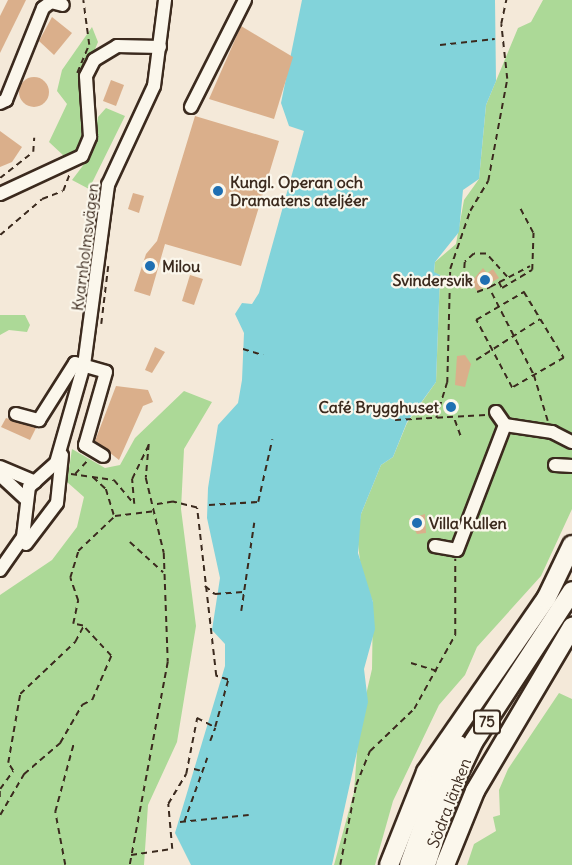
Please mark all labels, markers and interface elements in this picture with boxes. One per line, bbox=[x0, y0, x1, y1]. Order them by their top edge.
place label: Kungl. Operan och Dramatens ateljéer bbox=[230, 172, 368, 210]
street label: Kvarnholmsvägen bbox=[68, 182, 102, 312]
marker: Kungl. Operan och Dramatens ateljéer bbox=[211, 184, 225, 198]
place label: Milou bbox=[162, 256, 200, 276]
marker: Milou bbox=[143, 259, 157, 273]
place label: Svindersvik bbox=[392, 270, 473, 290]
marker: Svindersvik bbox=[478, 273, 492, 287]
place label: Café Brygghuset bbox=[318, 397, 439, 417]
marker: Café Brygghuset bbox=[444, 400, 458, 414]
place label: Villa Kullen bbox=[429, 513, 507, 533]
marker: Villa Kullen bbox=[410, 516, 424, 530]
road number: 75 bbox=[472, 710, 502, 734]
street label: Södra länken bbox=[423, 755, 475, 851]

